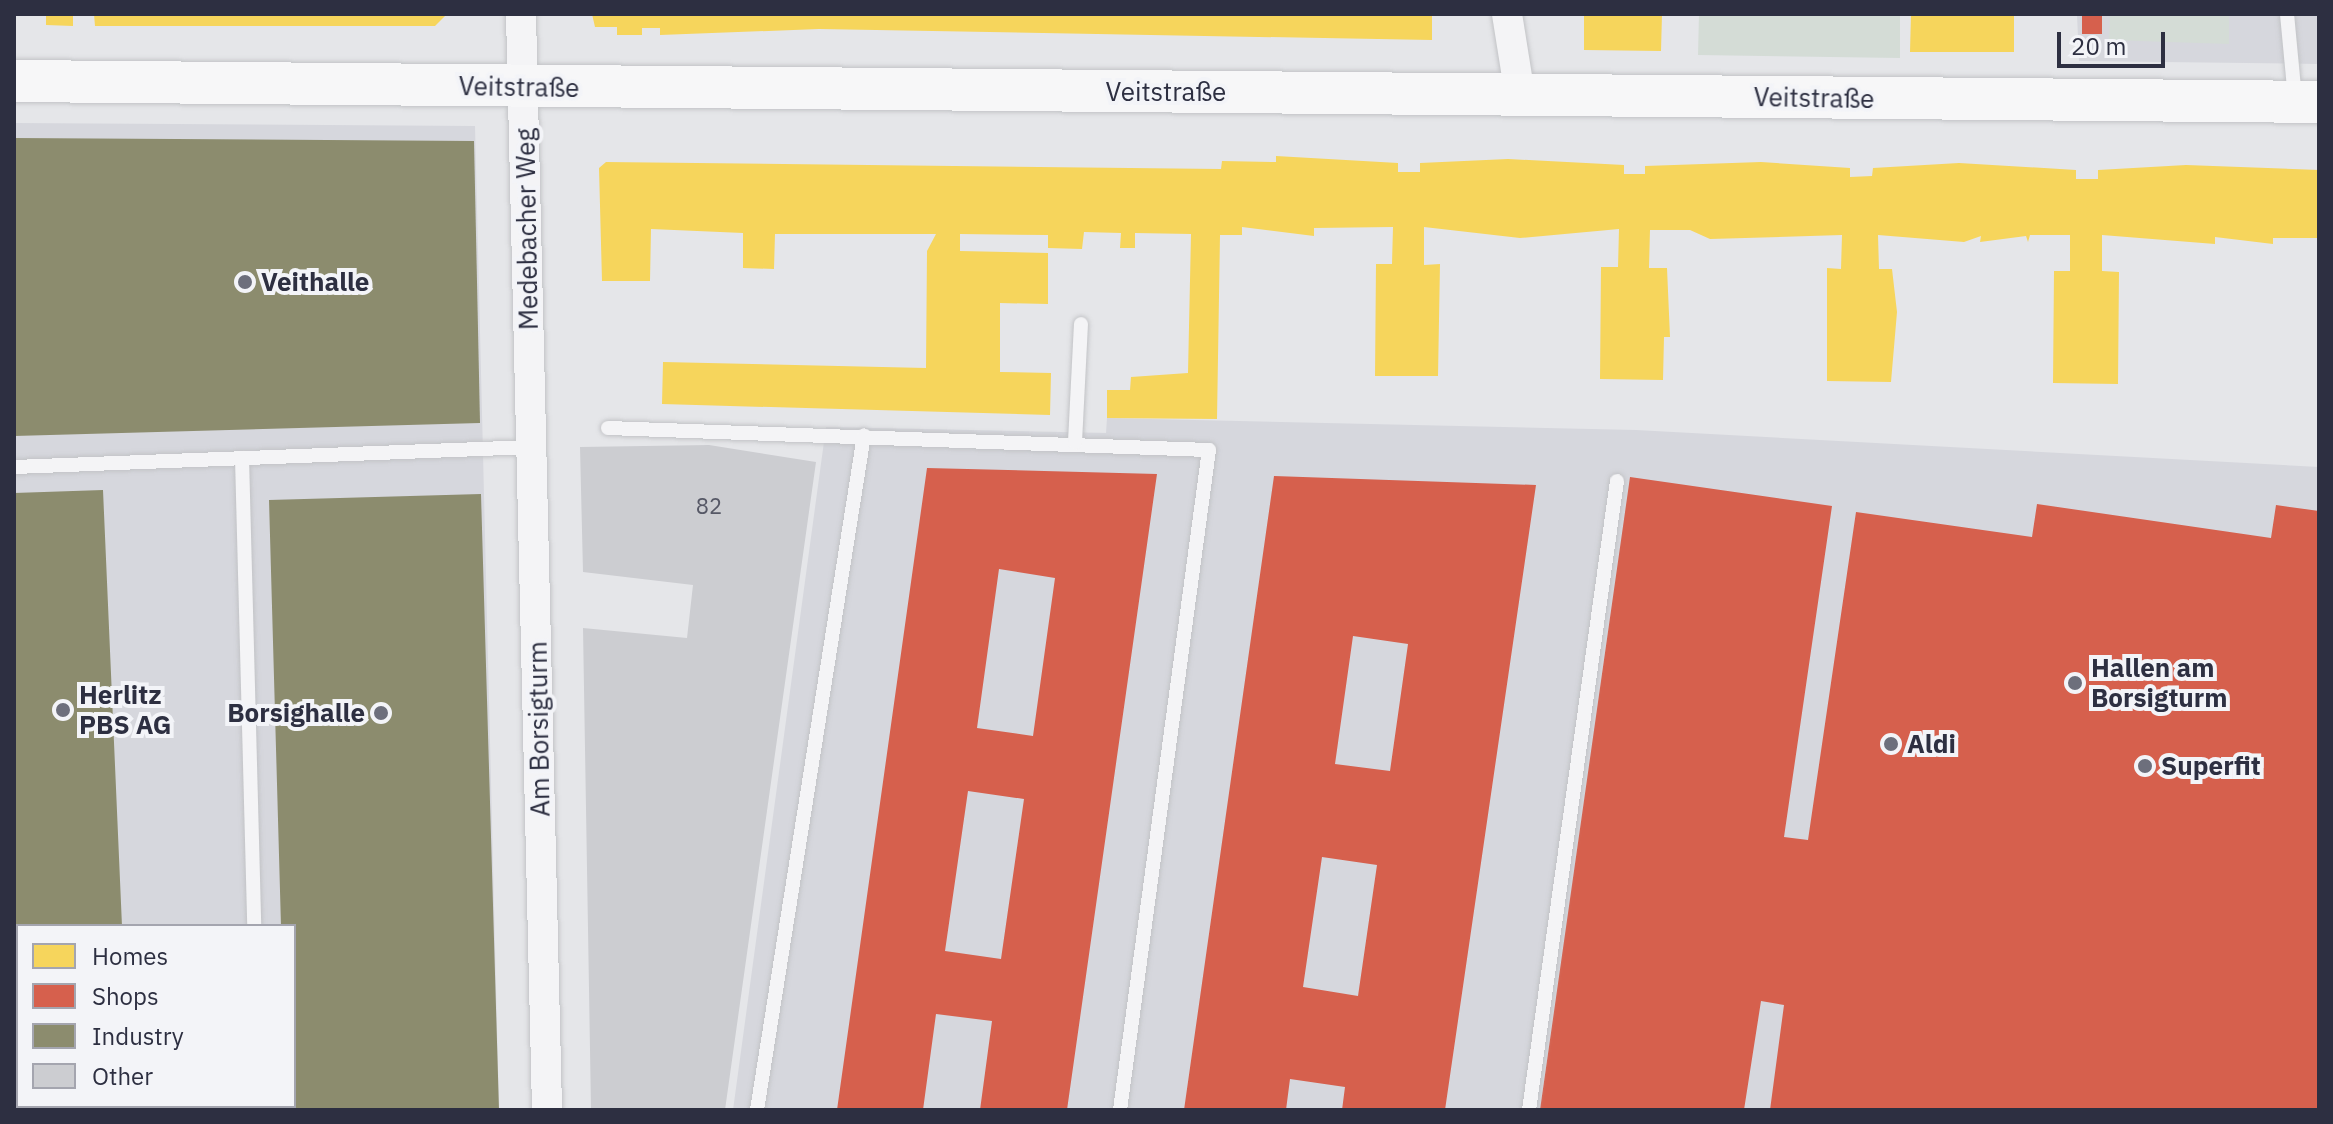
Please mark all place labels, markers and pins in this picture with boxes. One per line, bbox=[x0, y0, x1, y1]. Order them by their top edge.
place label: Veithalle bbox=[261, 266, 369, 298]
marker: Veithalle bbox=[236, 273, 254, 291]
place label: Hallen am Borsigturm bbox=[2091, 652, 2228, 714]
marker: Hallen am Borsigturm bbox=[2066, 674, 2084, 692]
place label: Herlitz PBS AG bbox=[79, 679, 171, 740]
place label: Borsighalle bbox=[227, 697, 365, 729]
marker: Herlitz PBS AG bbox=[54, 701, 72, 719]
marker: Borsighalle bbox=[372, 704, 390, 722]
place label: Aldi bbox=[1907, 728, 1956, 760]
marker: Aldi bbox=[1882, 735, 1900, 753]
place label: Superfit bbox=[2161, 750, 2261, 782]
marker: Superfit bbox=[2136, 757, 2154, 775]

